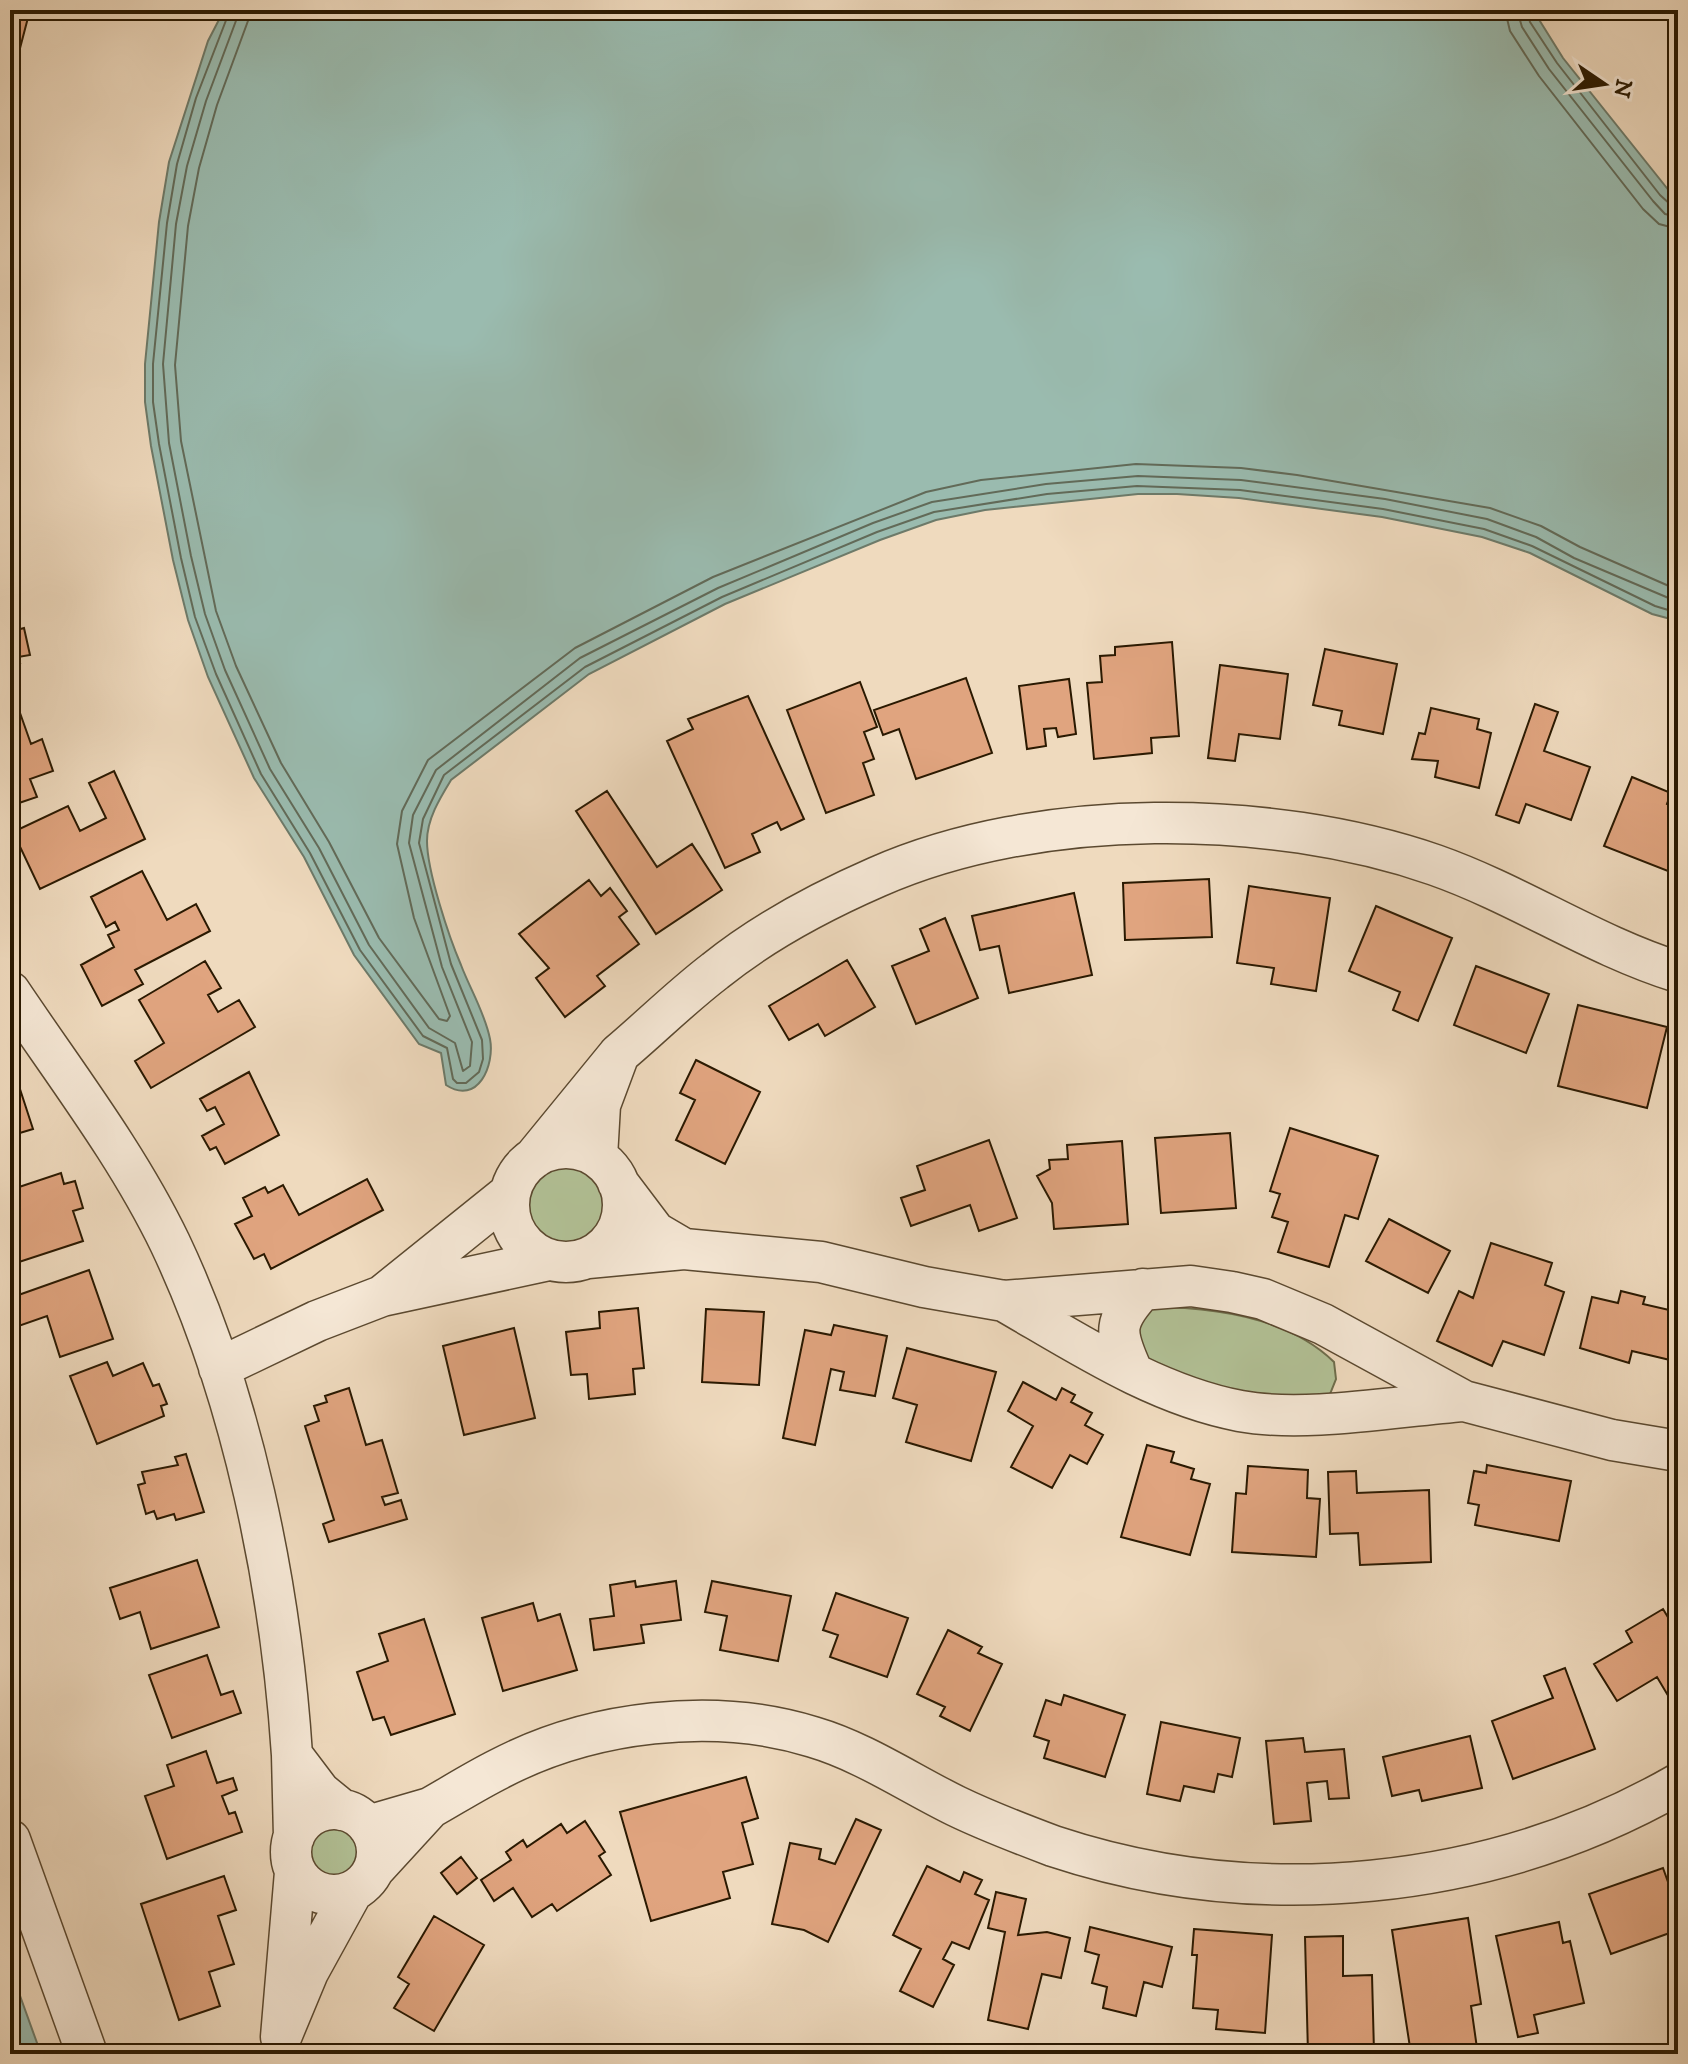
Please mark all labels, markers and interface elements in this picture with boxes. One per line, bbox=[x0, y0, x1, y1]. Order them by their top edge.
north arrow bbox=[1564, 44, 1644, 124]
text: N bbox=[1607, 76, 1637, 100]

